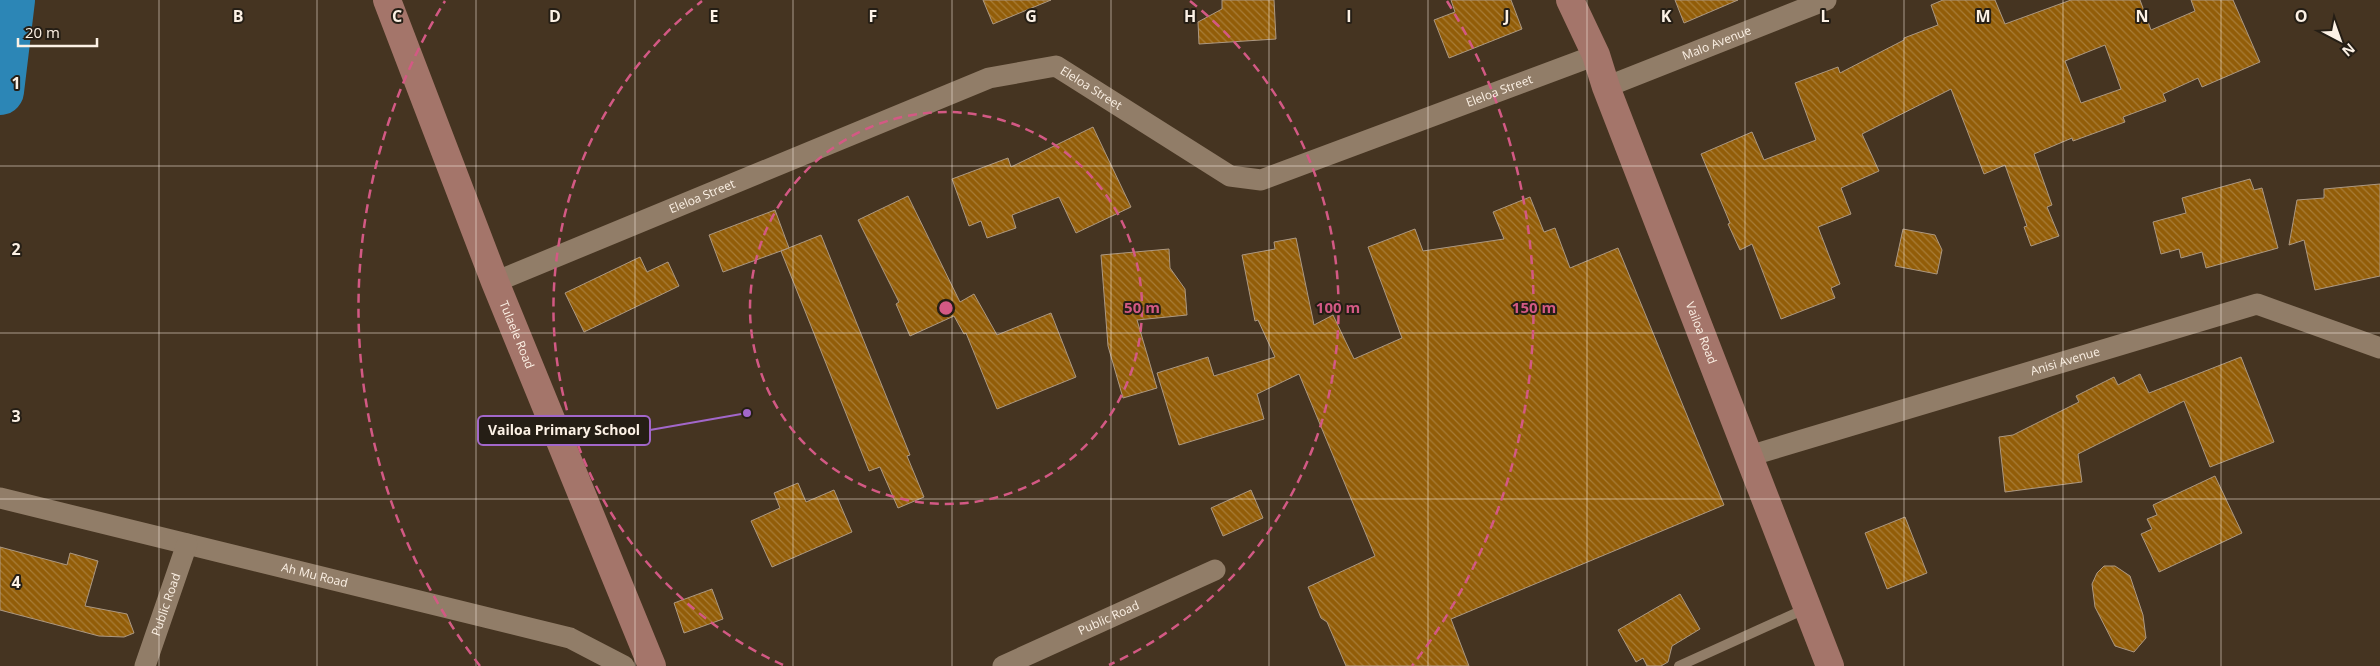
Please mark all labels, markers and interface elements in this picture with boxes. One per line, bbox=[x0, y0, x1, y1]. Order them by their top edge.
text: B bbox=[233, 5, 243, 27]
text: C bbox=[392, 5, 402, 27]
text: D bbox=[549, 5, 561, 27]
text: E bbox=[710, 5, 719, 27]
text: F bbox=[869, 5, 877, 27]
text: G bbox=[1025, 5, 1037, 27]
text: H bbox=[1184, 5, 1196, 27]
text: I bbox=[1346, 5, 1352, 27]
text: J bbox=[1502, 5, 1510, 27]
text: K bbox=[1661, 5, 1672, 27]
text: L bbox=[1820, 5, 1830, 27]
text: M bbox=[1975, 5, 1991, 27]
text: N bbox=[2135, 5, 2149, 27]
text: O bbox=[2295, 5, 2307, 27]
scale bar bbox=[18, 15, 96, 47]
north arrow bbox=[2315, 15, 2365, 65]
street label: Malo Avenue bbox=[1680, 21, 1754, 64]
text: 20 m bbox=[25, 22, 60, 42]
text: N bbox=[2338, 39, 2359, 61]
street label: Eleloa Street bbox=[1057, 62, 1125, 114]
street label: Eleloa Street bbox=[1463, 70, 1535, 111]
text: 1 bbox=[11, 72, 21, 94]
street label: Eleloa Street bbox=[666, 175, 737, 217]
text: 2 bbox=[11, 238, 21, 260]
text: 50 m bbox=[1124, 297, 1160, 317]
text: 100 m bbox=[1316, 297, 1360, 317]
text: 150 m bbox=[1512, 297, 1556, 317]
street label: Tulaele Road bbox=[496, 298, 539, 371]
centre of rings bbox=[937, 299, 955, 317]
street label: Vailoa Road bbox=[1682, 299, 1721, 366]
street label: Anisi Avenue bbox=[2028, 342, 2102, 379]
text: 3 bbox=[11, 405, 21, 427]
callout: Vailoa Primary School bbox=[478, 416, 650, 445]
text: Vailoa Primary School bbox=[488, 420, 640, 439]
street label: Ah Mu Road bbox=[280, 558, 350, 591]
text: 4 bbox=[11, 571, 21, 593]
street label: Public Road bbox=[147, 571, 184, 638]
street label: Public Road bbox=[1075, 596, 1142, 639]

